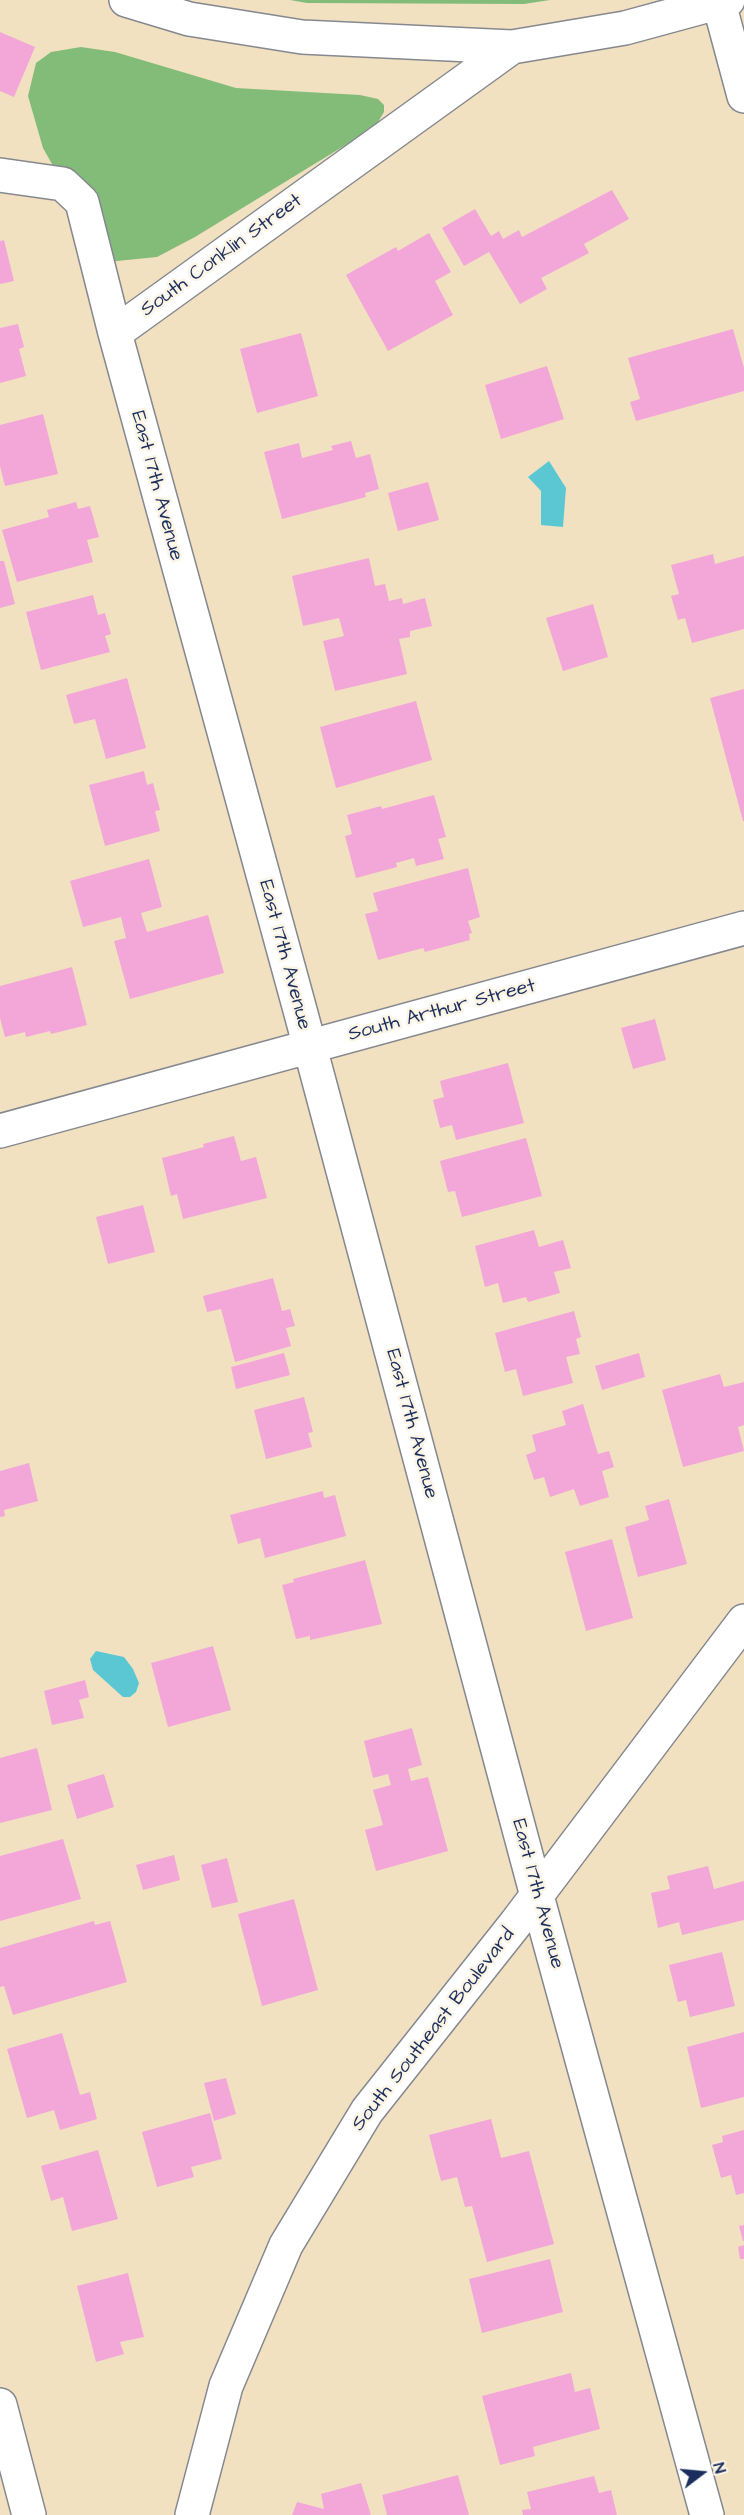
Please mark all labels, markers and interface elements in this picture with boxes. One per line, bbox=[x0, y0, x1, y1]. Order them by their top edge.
street label: South Conklin Street bbox=[137, 189, 307, 323]
street label: East 17th Avenue bbox=[124, 409, 188, 563]
street label: East 17th Avenue bbox=[252, 878, 316, 1032]
street label: South Arthur Street bbox=[346, 974, 538, 1048]
street label: East 17th Avenue bbox=[379, 1347, 443, 1501]
street label: East 17th Avenue bbox=[505, 1817, 569, 1971]
street label: South Southeast Boulevard bbox=[347, 1924, 521, 2136]
north arrow bbox=[672, 2443, 732, 2503]
text: N bbox=[707, 2460, 731, 2476]

